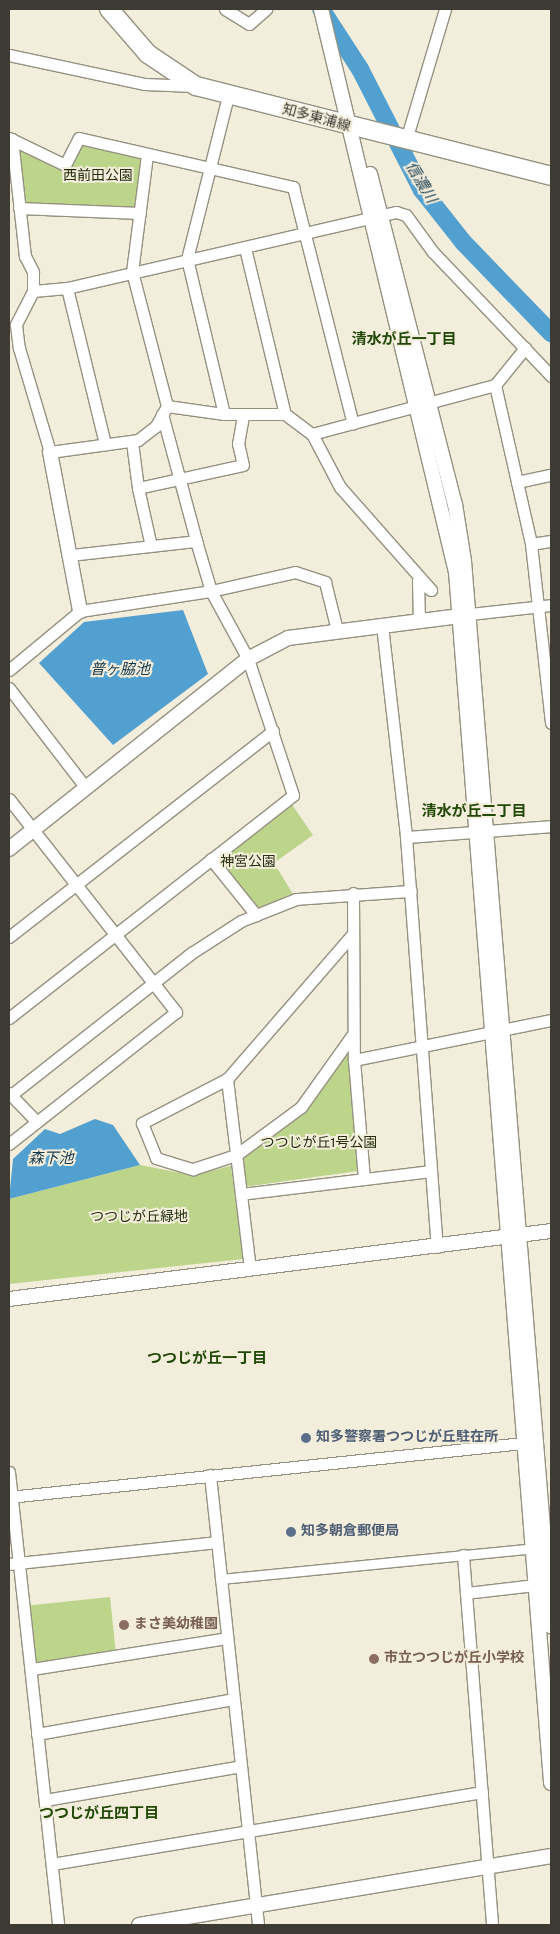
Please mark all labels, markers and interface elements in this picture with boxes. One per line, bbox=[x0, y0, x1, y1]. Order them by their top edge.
street label: 知多東浦線 bbox=[280, 102, 352, 136]
water label: 信濃川 bbox=[401, 159, 439, 207]
park label: 西前田公園 bbox=[63, 169, 133, 185]
district label: 清水が丘一丁目 bbox=[352, 332, 456, 350]
water label: 普ヶ脇池 bbox=[90, 662, 150, 680]
district label: 清水が丘二丁目 bbox=[422, 804, 526, 822]
park label: 神宮公園 bbox=[220, 855, 276, 871]
park label: つつじが丘1号公園 bbox=[260, 1136, 378, 1152]
water label: 森下池 bbox=[29, 1151, 73, 1169]
park label: つつじが丘緑地 bbox=[90, 1210, 188, 1226]
district label: つつじが丘一丁目 bbox=[147, 1351, 267, 1369]
place label: 知多警察署つつじが丘駐在所 bbox=[316, 1430, 498, 1446]
marker: 知多警察署つつじが丘駐在所 bbox=[300, 1432, 312, 1444]
place label: 知多朝倉郵便局 bbox=[301, 1524, 399, 1540]
marker: 知多朝倉郵便局 bbox=[285, 1526, 297, 1538]
place label: まさ美幼稚園 bbox=[134, 1617, 218, 1633]
marker: まさ美幼稚園 bbox=[118, 1619, 130, 1631]
place label: 市立つつじが丘小学校 bbox=[384, 1651, 524, 1667]
marker: 市立つつじが丘小学校 bbox=[368, 1653, 380, 1665]
district label: つつじが丘四丁目 bbox=[39, 1806, 159, 1824]

